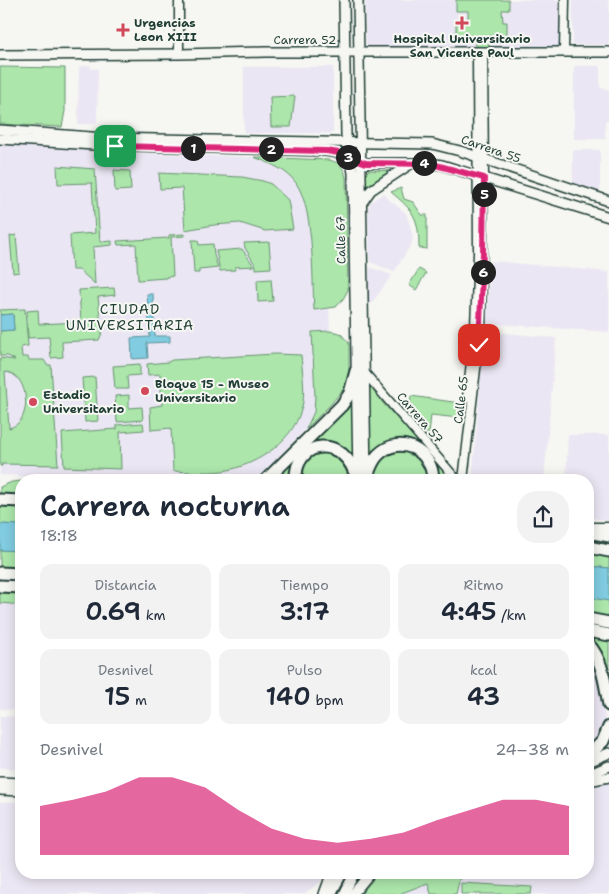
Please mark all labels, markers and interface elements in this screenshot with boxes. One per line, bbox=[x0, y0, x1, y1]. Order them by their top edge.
place label: Urgencias Leon XIII bbox=[134, 15, 197, 45]
marker: Hospital Universitario San Vicente Paul bbox=[455, 16, 469, 30]
marker: Urgencias Leon XIII bbox=[116, 23, 130, 37]
place label: Hospital Universitario San Vicente Paul bbox=[393, 31, 531, 61]
street label: Carrera 52 bbox=[274, 32, 336, 48]
pin bbox=[94, 125, 136, 167]
street label: Carrera 55 bbox=[459, 131, 523, 167]
icon: arrive bbox=[101, 132, 129, 160]
pin: 1 bbox=[180, 136, 206, 160]
pin: 2 bbox=[258, 136, 284, 162]
text: 1 bbox=[190, 139, 197, 157]
text: 2 bbox=[267, 140, 276, 158]
pin: 3 bbox=[336, 144, 360, 170]
text: 3 bbox=[344, 148, 353, 166]
pin: 4 bbox=[412, 150, 436, 176]
text: 4 bbox=[420, 154, 429, 172]
pin: 5 bbox=[472, 182, 496, 206]
text: 5 bbox=[480, 185, 489, 203]
street label: Calle 67 bbox=[333, 216, 349, 264]
pin: 6 bbox=[470, 260, 496, 284]
text: 6 bbox=[479, 263, 488, 281]
district label: CIUDAD UNIVERSITARIA bbox=[66, 300, 194, 334]
pin bbox=[458, 324, 500, 366]
icon: check bbox=[465, 331, 493, 359]
street label: Calle 65 bbox=[450, 375, 472, 425]
place label: Bloque 15 - Museo Universitario bbox=[155, 376, 269, 406]
marker: Bloque 15 - Museo Universitario bbox=[139, 385, 151, 397]
place label: Estadio Universitario bbox=[43, 387, 124, 417]
street label: Carrera 57 bbox=[393, 389, 447, 447]
marker: Estadio Universitario bbox=[27, 396, 39, 408]
text: Carrera nocturna bbox=[40, 487, 290, 525]
button: share bbox=[517, 491, 569, 543]
text: 18:18 bbox=[40, 525, 78, 546]
text: Distancia bbox=[95, 576, 156, 594]
text: Tiempo bbox=[280, 576, 329, 594]
text: Ritmo bbox=[464, 576, 503, 594]
text: 0.69 bbox=[85, 594, 141, 628]
text: 3:17 bbox=[279, 594, 330, 628]
text: 4:45 bbox=[441, 594, 496, 628]
text: km bbox=[141, 606, 166, 624]
text: /km bbox=[496, 606, 526, 624]
text: Desnivel bbox=[98, 661, 153, 679]
text: Pulso bbox=[287, 661, 322, 679]
text: kcal bbox=[470, 661, 497, 679]
text: 15 bbox=[104, 679, 130, 713]
text: 140 bbox=[265, 679, 311, 713]
text: 43 bbox=[467, 679, 500, 713]
text: m bbox=[130, 691, 147, 709]
text: bpm bbox=[311, 691, 344, 709]
text: Desnivel bbox=[40, 739, 103, 760]
text: 24–38 m bbox=[495, 739, 569, 760]

